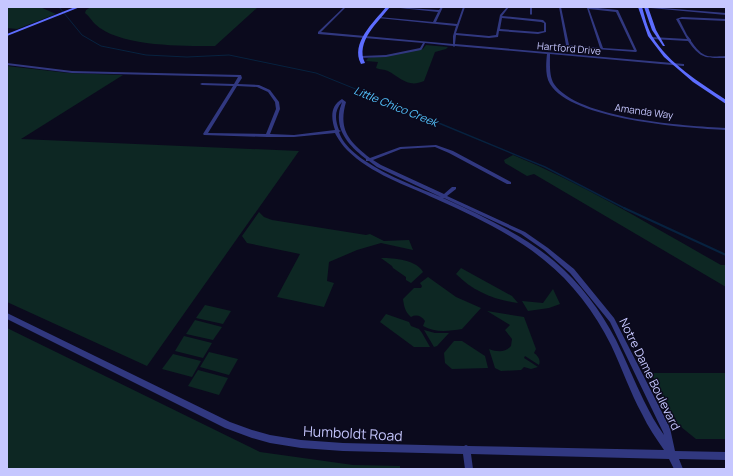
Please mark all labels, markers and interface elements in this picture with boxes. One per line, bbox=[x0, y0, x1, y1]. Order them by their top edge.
street label: Hartford Drive bbox=[536, 38, 602, 58]
water label: Little Chico Creek bbox=[352, 82, 442, 130]
street label: Amanda Way bbox=[614, 100, 675, 122]
street label: Notre Dame Boulevard bbox=[615, 315, 685, 433]
street label: Humboldt Road bbox=[303, 421, 403, 445]

